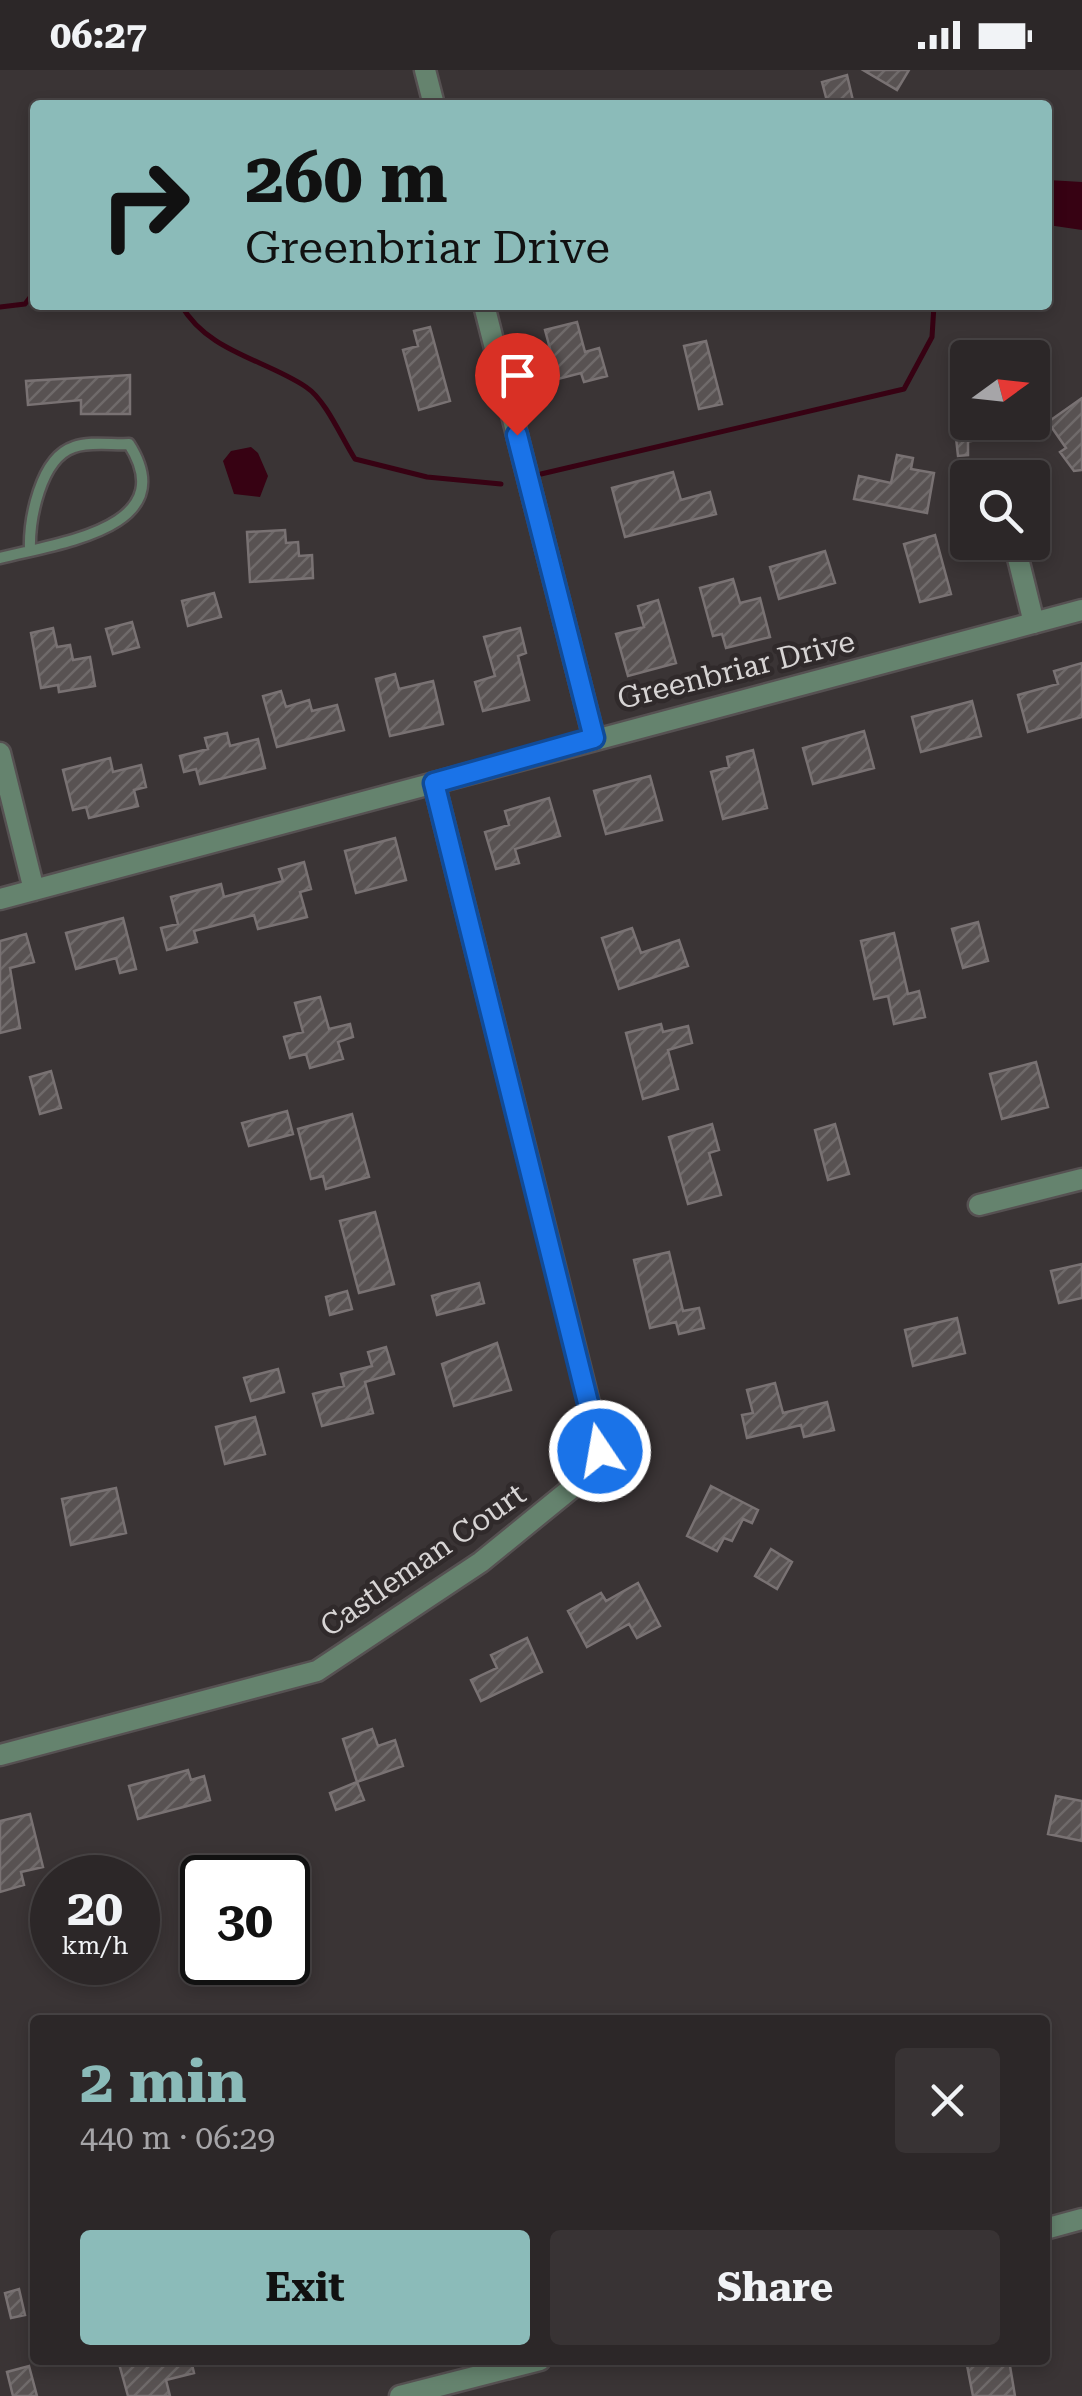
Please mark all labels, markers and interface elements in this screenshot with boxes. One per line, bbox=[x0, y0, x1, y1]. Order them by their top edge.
text: 06:27 bbox=[50, 13, 147, 57]
text: 260 m bbox=[245, 137, 448, 219]
icon: right bbox=[80, 140, 210, 270]
text: Greenbriar Drive bbox=[245, 221, 610, 274]
pin bbox=[475, 333, 560, 436]
north arrow bbox=[950, 340, 1050, 440]
map controls bbox=[950, 340, 1050, 560]
icon: arrive bbox=[490, 348, 545, 403]
button: search bbox=[950, 460, 1050, 560]
street label: Greenbriar Drive bbox=[614, 623, 858, 716]
position arrow bbox=[548, 1399, 652, 1503]
street label: Castleman Court bbox=[313, 1476, 532, 1643]
speed limit sign: 30 bbox=[180, 1855, 310, 1985]
text: 20 bbox=[67, 1879, 123, 1937]
text: km/h bbox=[62, 1931, 128, 1960]
text: 2 min bbox=[80, 2046, 247, 2117]
button: close bbox=[895, 2048, 1000, 2153]
text: 440 m · 06:29 bbox=[80, 2119, 275, 2157]
button: Exit bbox=[80, 2230, 530, 2345]
button: Share bbox=[550, 2230, 1000, 2345]

